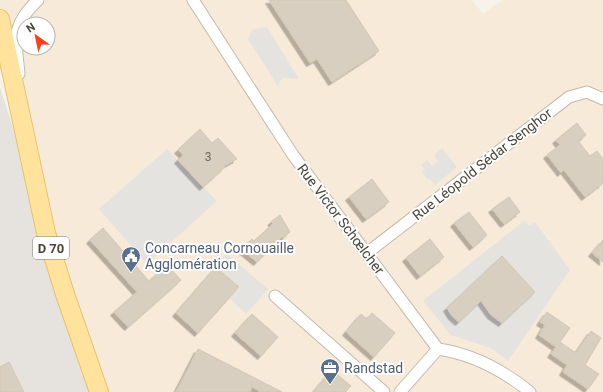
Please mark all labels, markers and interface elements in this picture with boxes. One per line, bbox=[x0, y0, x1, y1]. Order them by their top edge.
north arrow bbox=[16, 16, 56, 56]
text: N bbox=[24, 20, 38, 36]
street label: Rue Léopold Sédar Senghor bbox=[409, 105, 555, 223]
house number: 3 bbox=[205, 150, 211, 164]
street label: Rue Victor Schœlcher bbox=[294, 161, 388, 278]
road number: D 70 bbox=[33, 237, 69, 259]
place label: Concarneau Cornouaille Agglomération bbox=[145, 240, 294, 272]
public building icon: Concarneau Cornouaille Agglomération bbox=[120, 245, 142, 273]
office icon: Randstad bbox=[319, 357, 341, 385]
place label: Randstad bbox=[344, 360, 403, 376]

